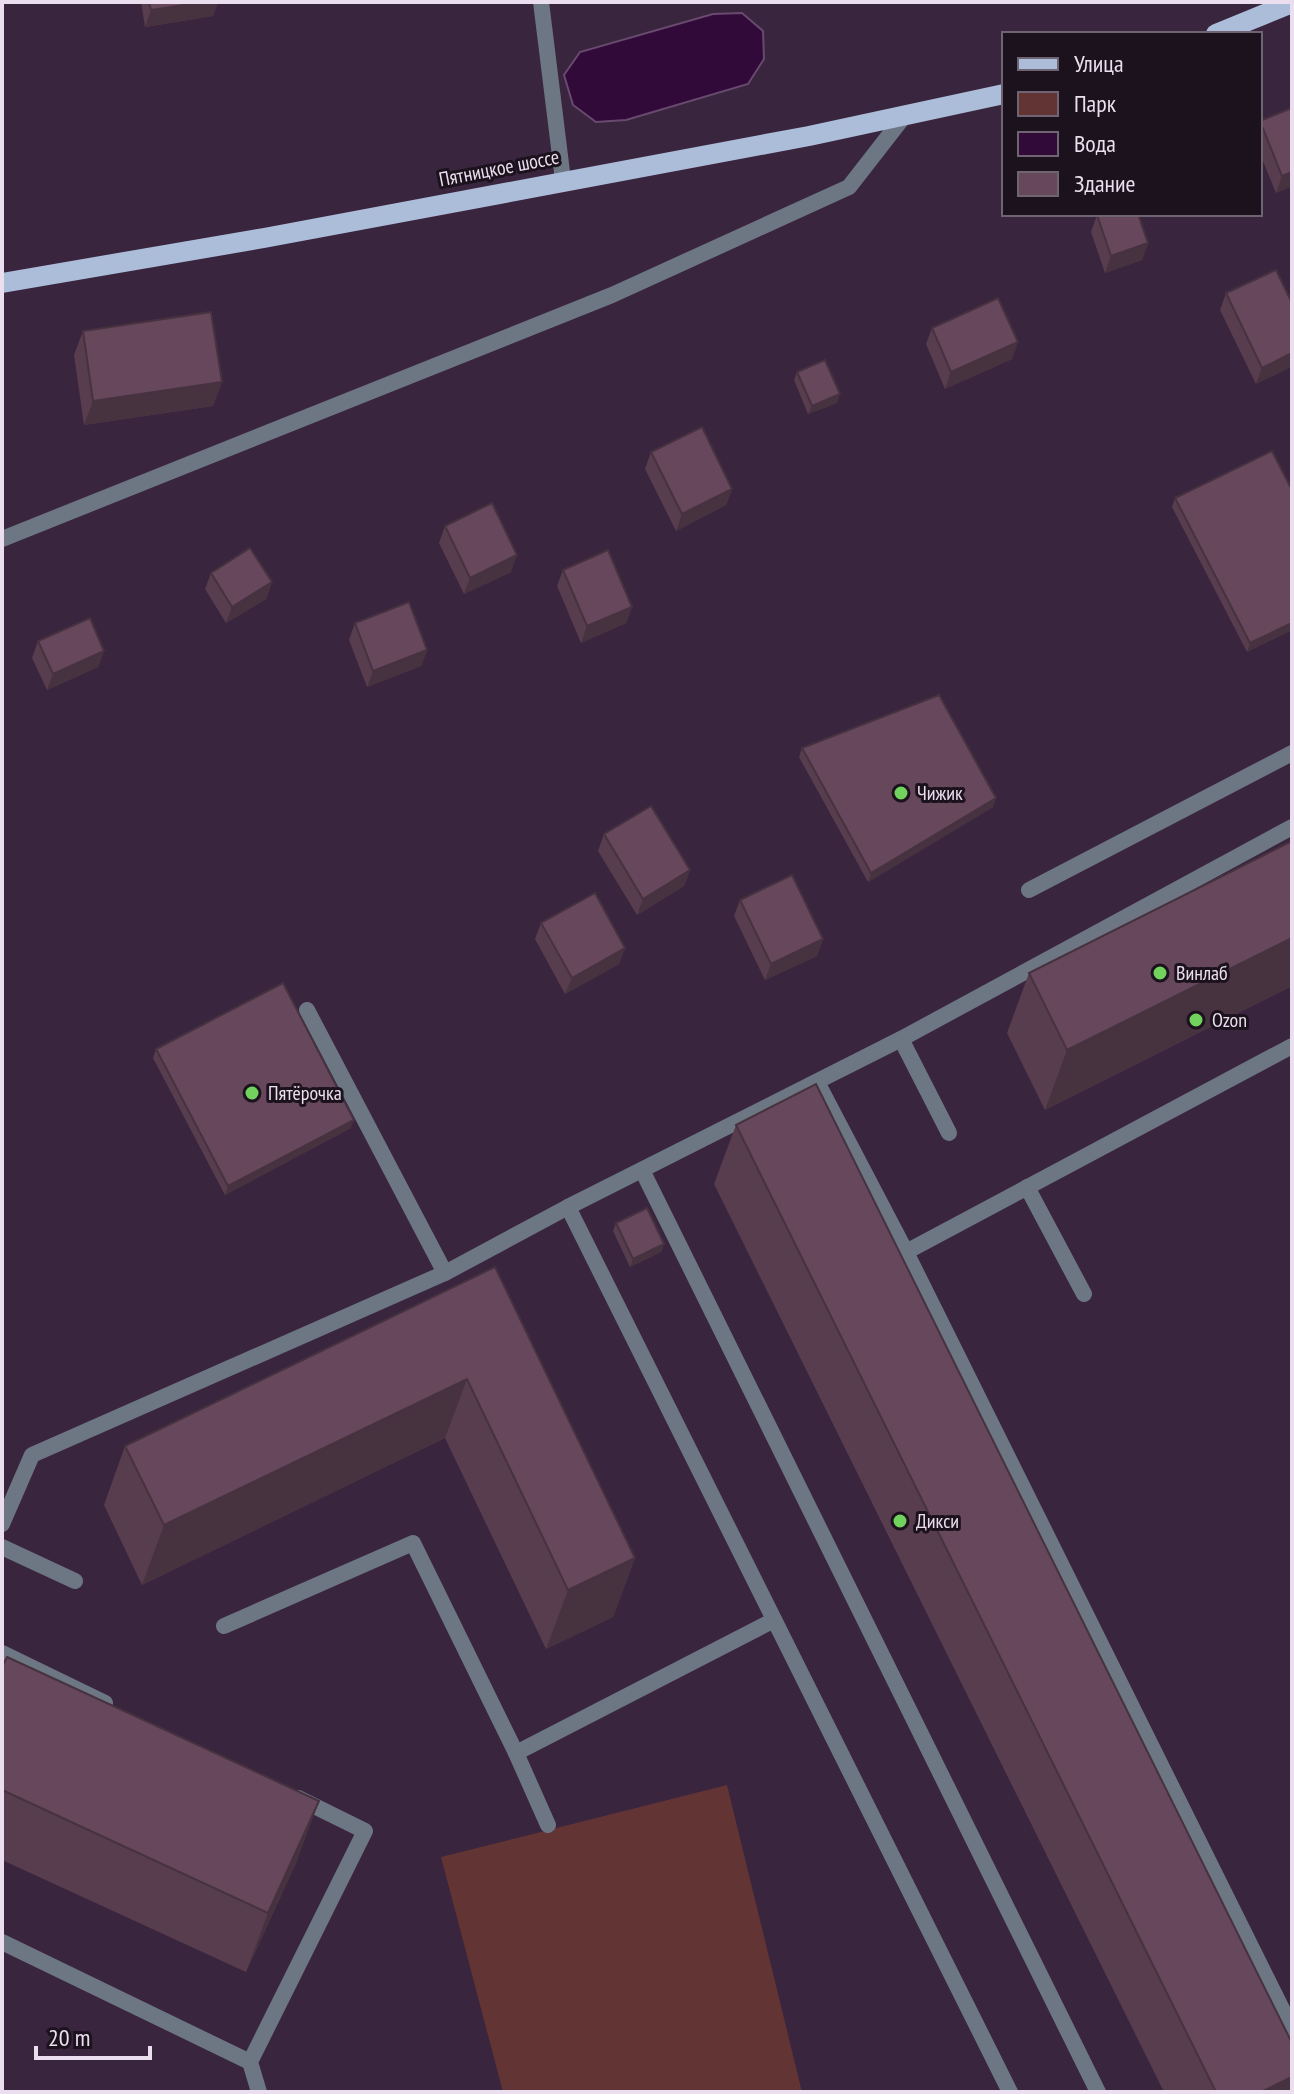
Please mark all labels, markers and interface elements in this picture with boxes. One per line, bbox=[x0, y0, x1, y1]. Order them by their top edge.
legend bbox=[1002, 32, 1262, 216]
text: Улица bbox=[1074, 48, 1124, 79]
text: Парк bbox=[1074, 88, 1117, 119]
text: Вода bbox=[1074, 128, 1116, 159]
street label: Пятницкое шоссе bbox=[437, 144, 561, 192]
text: Здание bbox=[1074, 168, 1135, 199]
place label: Чижик bbox=[917, 780, 963, 806]
marker: Чижик bbox=[892, 784, 910, 802]
place label: Винлаб bbox=[1176, 960, 1228, 986]
marker: Винлаб bbox=[1151, 964, 1169, 982]
place label: Ozon bbox=[1212, 1007, 1247, 1033]
marker: Ozon bbox=[1187, 1011, 1205, 1029]
place label: Пятёрочка bbox=[268, 1080, 342, 1106]
marker: Пятёрочка bbox=[243, 1084, 261, 1102]
place label: Дикси bbox=[916, 1508, 959, 1534]
marker: Дикси bbox=[891, 1512, 909, 1530]
scale bar bbox=[36, 2010, 150, 2060]
text: 20 m bbox=[48, 2022, 90, 2053]

